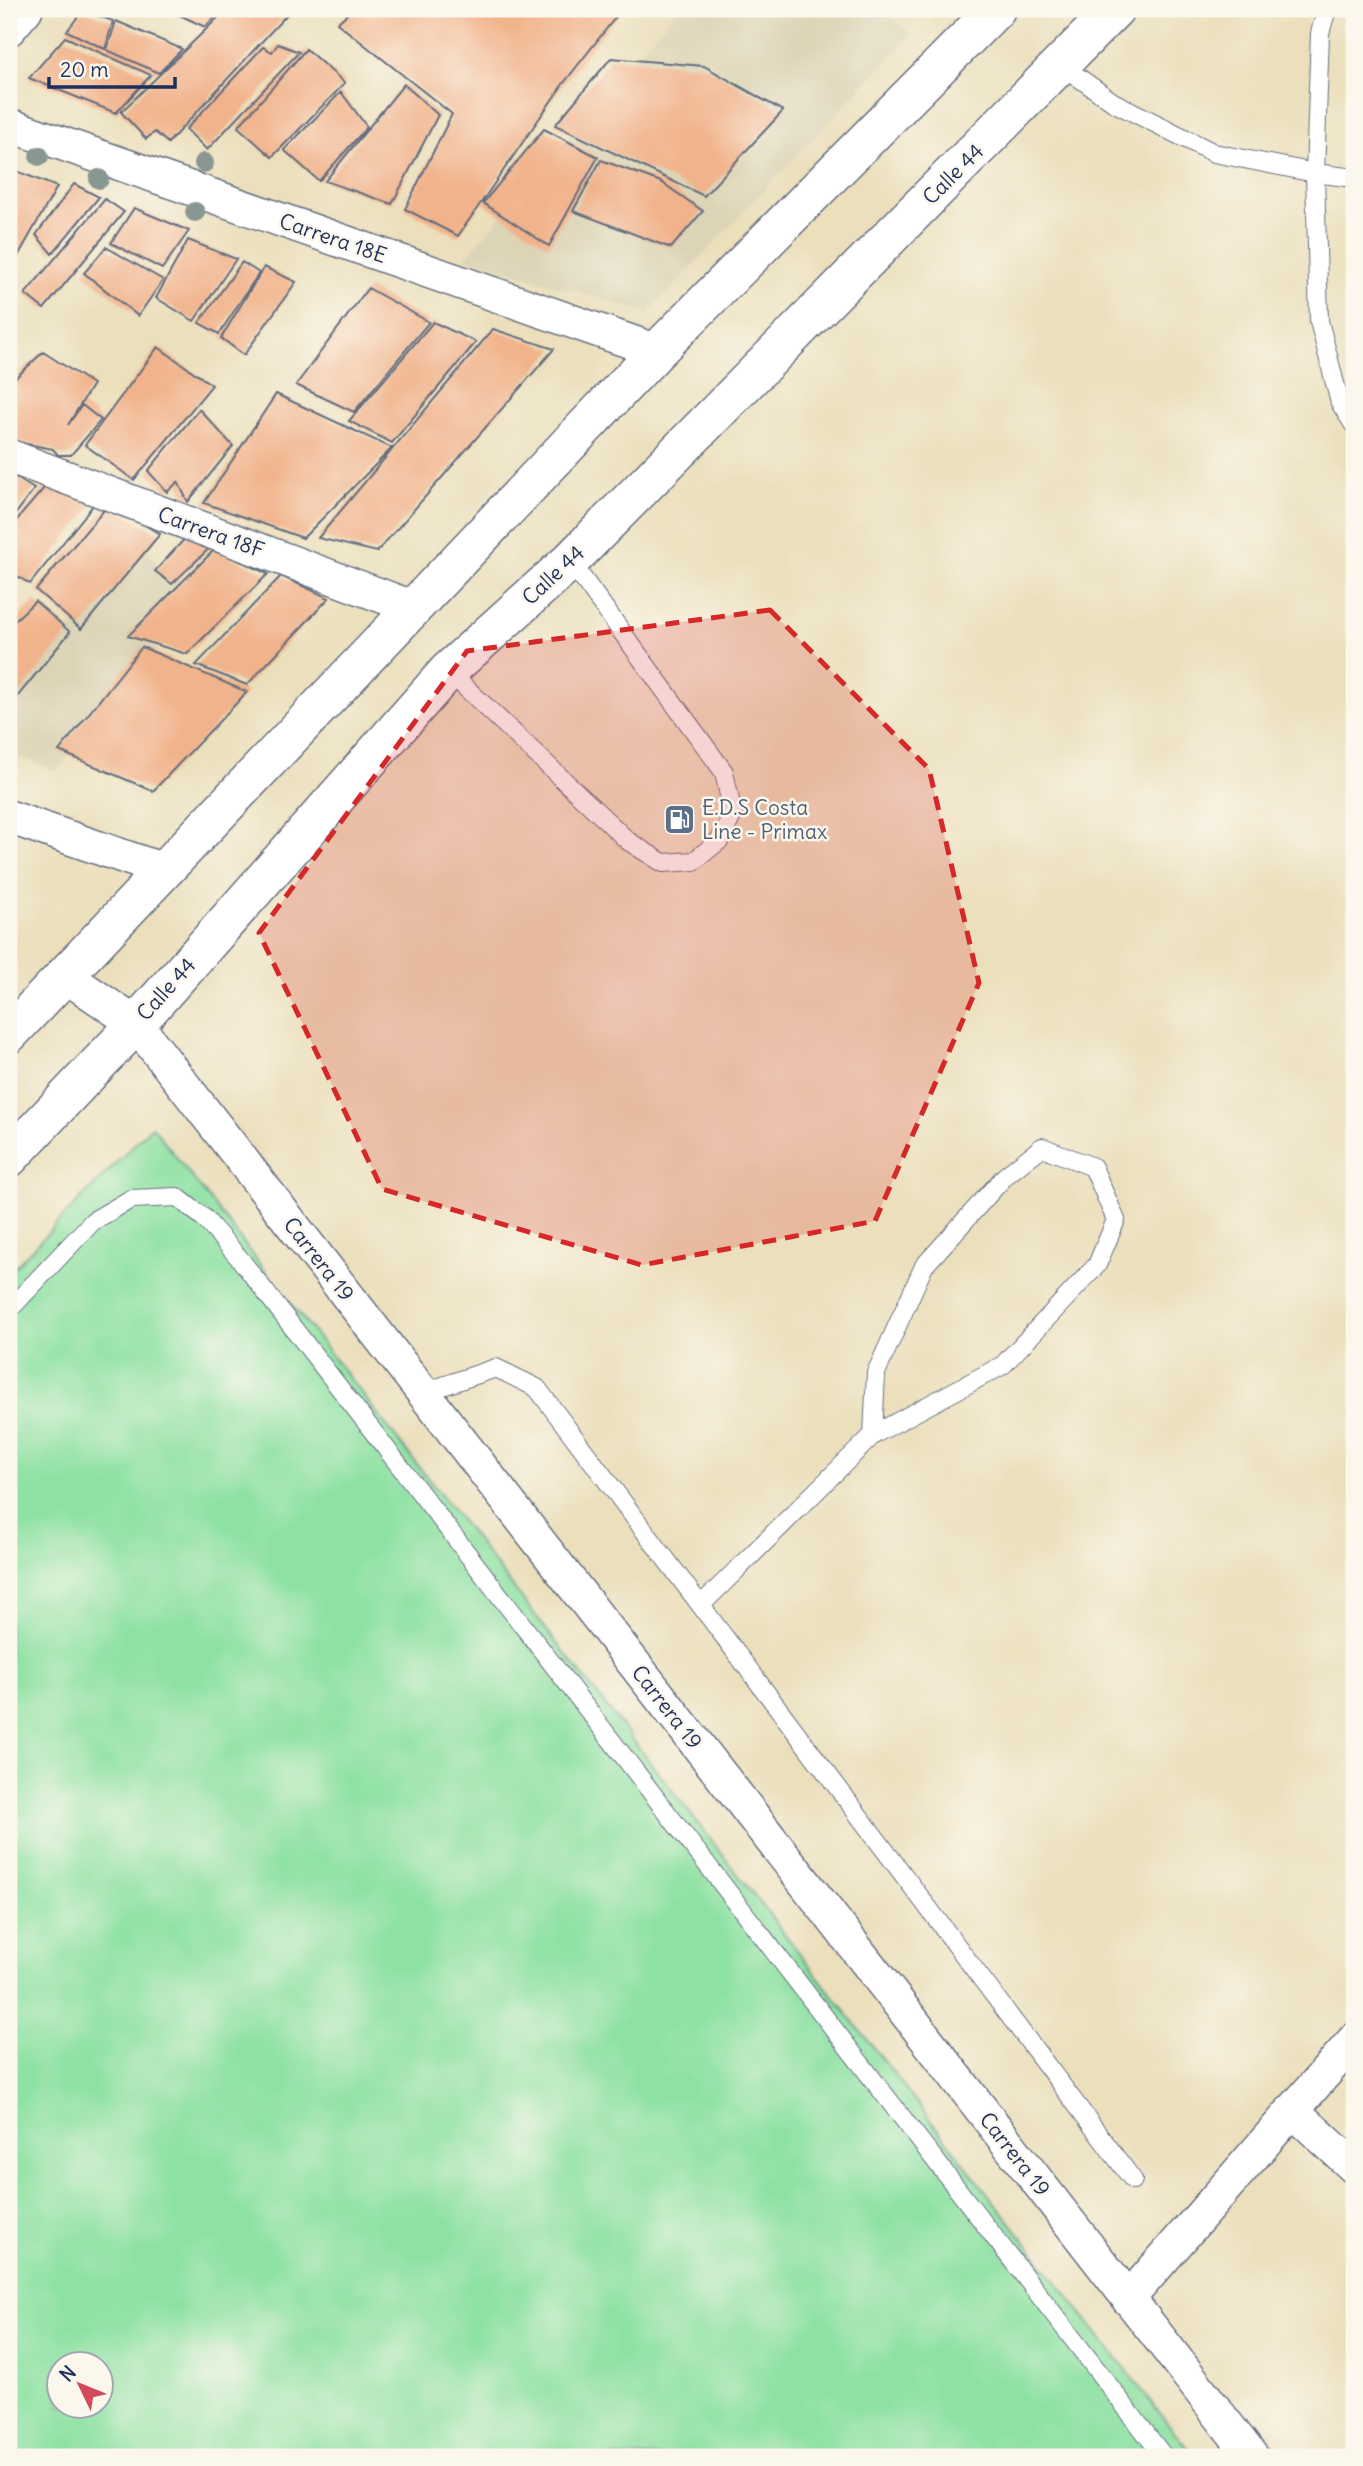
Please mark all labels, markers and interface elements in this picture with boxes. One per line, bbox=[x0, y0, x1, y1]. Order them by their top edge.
scale bar bbox=[49, 46, 175, 90]
text: 20 m bbox=[60, 56, 109, 83]
street label: Calle 44 bbox=[917, 138, 989, 210]
street label: Carrera 18E bbox=[276, 207, 390, 269]
street label: Carrera 18F bbox=[154, 500, 268, 564]
street label: Calle 44 bbox=[516, 539, 590, 611]
place label: E.D.S Costa Line - Primax bbox=[702, 794, 827, 845]
fuel station icon: E.D.S Costa Line - Primax bbox=[662, 802, 696, 836]
street label: Calle 44 bbox=[131, 952, 201, 1026]
street label: Carrera 19 bbox=[278, 1212, 360, 1306]
street label: Carrera 19 bbox=[626, 1660, 708, 1754]
street label: Carrera 19 bbox=[974, 2107, 1056, 2201]
north arrow bbox=[46, 2350, 116, 2420]
text: N bbox=[54, 2360, 81, 2386]

